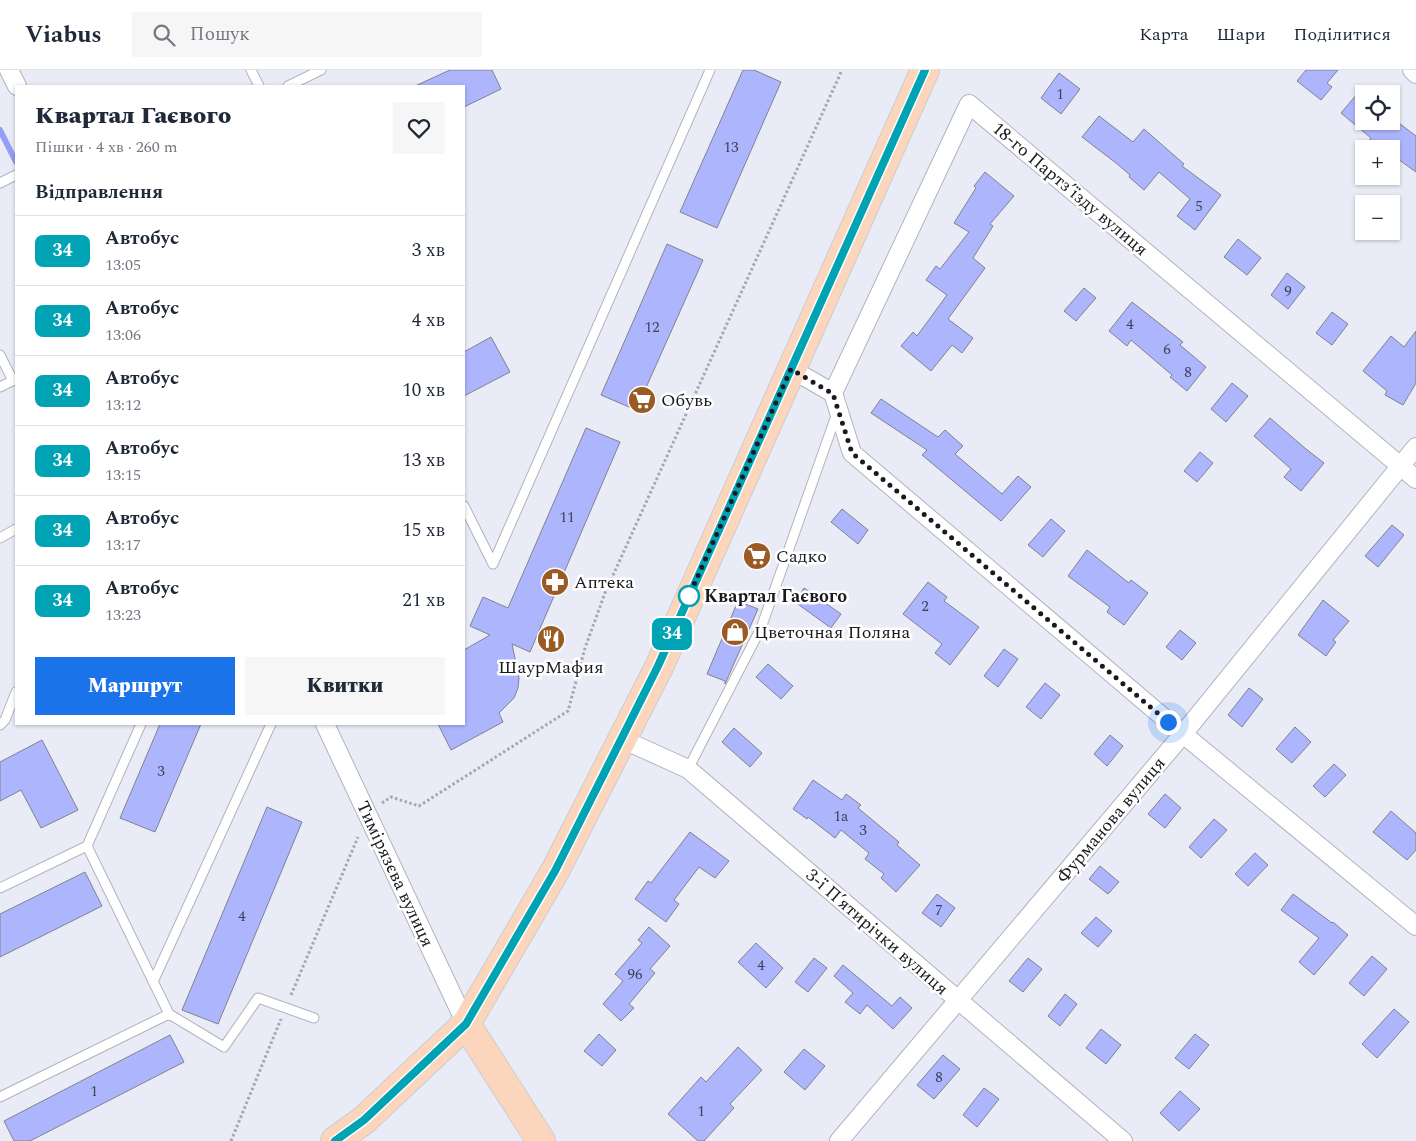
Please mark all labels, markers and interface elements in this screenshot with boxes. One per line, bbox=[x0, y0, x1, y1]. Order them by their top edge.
search box bbox=[132, 12, 482, 57]
text: Viabus bbox=[25, 17, 102, 53]
text: Пошук bbox=[190, 20, 250, 49]
icon: search bbox=[150, 21, 178, 49]
text: Карта bbox=[1139, 21, 1189, 48]
text: Шари bbox=[1217, 21, 1265, 48]
text: Поділитися bbox=[1293, 21, 1391, 48]
house number: 1 bbox=[1056, 83, 1064, 106]
map controls bbox=[1355, 85, 1400, 240]
button: locate bbox=[1355, 85, 1400, 130]
text: Квартал Гаєвого bbox=[35, 98, 231, 134]
button: heart bbox=[393, 102, 445, 154]
street label: 18-го Партз’їзду вулиця bbox=[986, 115, 1154, 263]
text: Пішки · 4 хв · 260 m bbox=[35, 135, 178, 159]
house number: 13 bbox=[723, 136, 739, 159]
button: + bbox=[1355, 140, 1400, 185]
text: Відправлення bbox=[35, 178, 163, 207]
house number: 5 bbox=[1195, 195, 1203, 218]
button: − bbox=[1355, 195, 1400, 240]
text: Автобус bbox=[105, 224, 179, 253]
text: 3 хв bbox=[412, 236, 445, 265]
text: 34 bbox=[52, 237, 73, 264]
text: 13:05 bbox=[105, 253, 141, 277]
house number: 9 bbox=[1284, 280, 1292, 303]
text: Автобус bbox=[105, 294, 179, 323]
text: 4 хв bbox=[412, 306, 445, 335]
text: 34 bbox=[52, 307, 73, 334]
house number: 4 bbox=[1126, 313, 1134, 336]
house number: 12 bbox=[644, 316, 660, 339]
text: 13:06 bbox=[105, 323, 141, 347]
house number: 6 bbox=[1163, 338, 1171, 361]
house number: 8 bbox=[1184, 361, 1192, 384]
text: Автобус bbox=[105, 364, 179, 393]
text: 10 хв bbox=[402, 376, 445, 405]
text: 34 bbox=[52, 377, 73, 404]
supermarket icon: Обувь bbox=[627, 385, 657, 415]
place label: Обувь bbox=[661, 387, 712, 414]
text: 13:12 bbox=[105, 393, 141, 417]
text: Автобус bbox=[105, 434, 179, 463]
text: 13 хв bbox=[402, 446, 445, 475]
text: 34 bbox=[52, 447, 73, 474]
text: 13:15 bbox=[105, 463, 141, 487]
text: Автобус bbox=[105, 504, 179, 533]
house number: 11 bbox=[559, 506, 575, 529]
text: 15 хв bbox=[402, 516, 445, 545]
text: 34 bbox=[52, 517, 73, 544]
text: 13:17 bbox=[105, 533, 141, 557]
supermarket icon: Садко bbox=[742, 541, 772, 571]
place label: Садко bbox=[776, 543, 827, 570]
pharmacy icon: Аптека bbox=[540, 567, 570, 597]
place label: Аптека bbox=[574, 569, 634, 596]
text: Автобус bbox=[105, 574, 179, 603]
place label: Квартал Гаєвого bbox=[704, 583, 847, 610]
marker: Квартал Гаєвого bbox=[678, 585, 700, 607]
text: 21 хв bbox=[402, 586, 445, 615]
text: 34 bbox=[52, 587, 73, 614]
house number: 2 bbox=[921, 595, 929, 618]
text: 13:23 bbox=[105, 603, 141, 627]
shop icon: Цветочная Поляна bbox=[720, 617, 750, 647]
line badge: 34 bbox=[650, 618, 694, 650]
place label: Цветочная Поляна bbox=[754, 619, 910, 646]
text: 34 bbox=[662, 620, 682, 647]
restaurant icon: ШаурМафия bbox=[536, 624, 566, 654]
place label: ШаурМафия bbox=[498, 654, 604, 681]
button: Маршрут bbox=[35, 657, 235, 715]
button: Квитки bbox=[245, 657, 445, 715]
your location bbox=[1156, 710, 1181, 735]
street label: Фурманова вулиця bbox=[1050, 751, 1172, 889]
house number: 3 bbox=[157, 760, 165, 783]
street label: Тимірязєва вулиця bbox=[349, 796, 441, 952]
house number: 1а bbox=[834, 805, 849, 828]
house number: 3 bbox=[859, 819, 867, 842]
street label: 3-ї П’ятирічки вулиця bbox=[800, 862, 954, 1002]
house number: 7 bbox=[935, 899, 943, 922]
house number: 4 bbox=[238, 905, 246, 928]
house number: 4 bbox=[757, 954, 765, 977]
house number: 96 bbox=[627, 963, 643, 986]
house number: 8 bbox=[935, 1066, 943, 1089]
house number: 1 bbox=[90, 1080, 98, 1103]
house number: 1 bbox=[697, 1100, 705, 1123]

